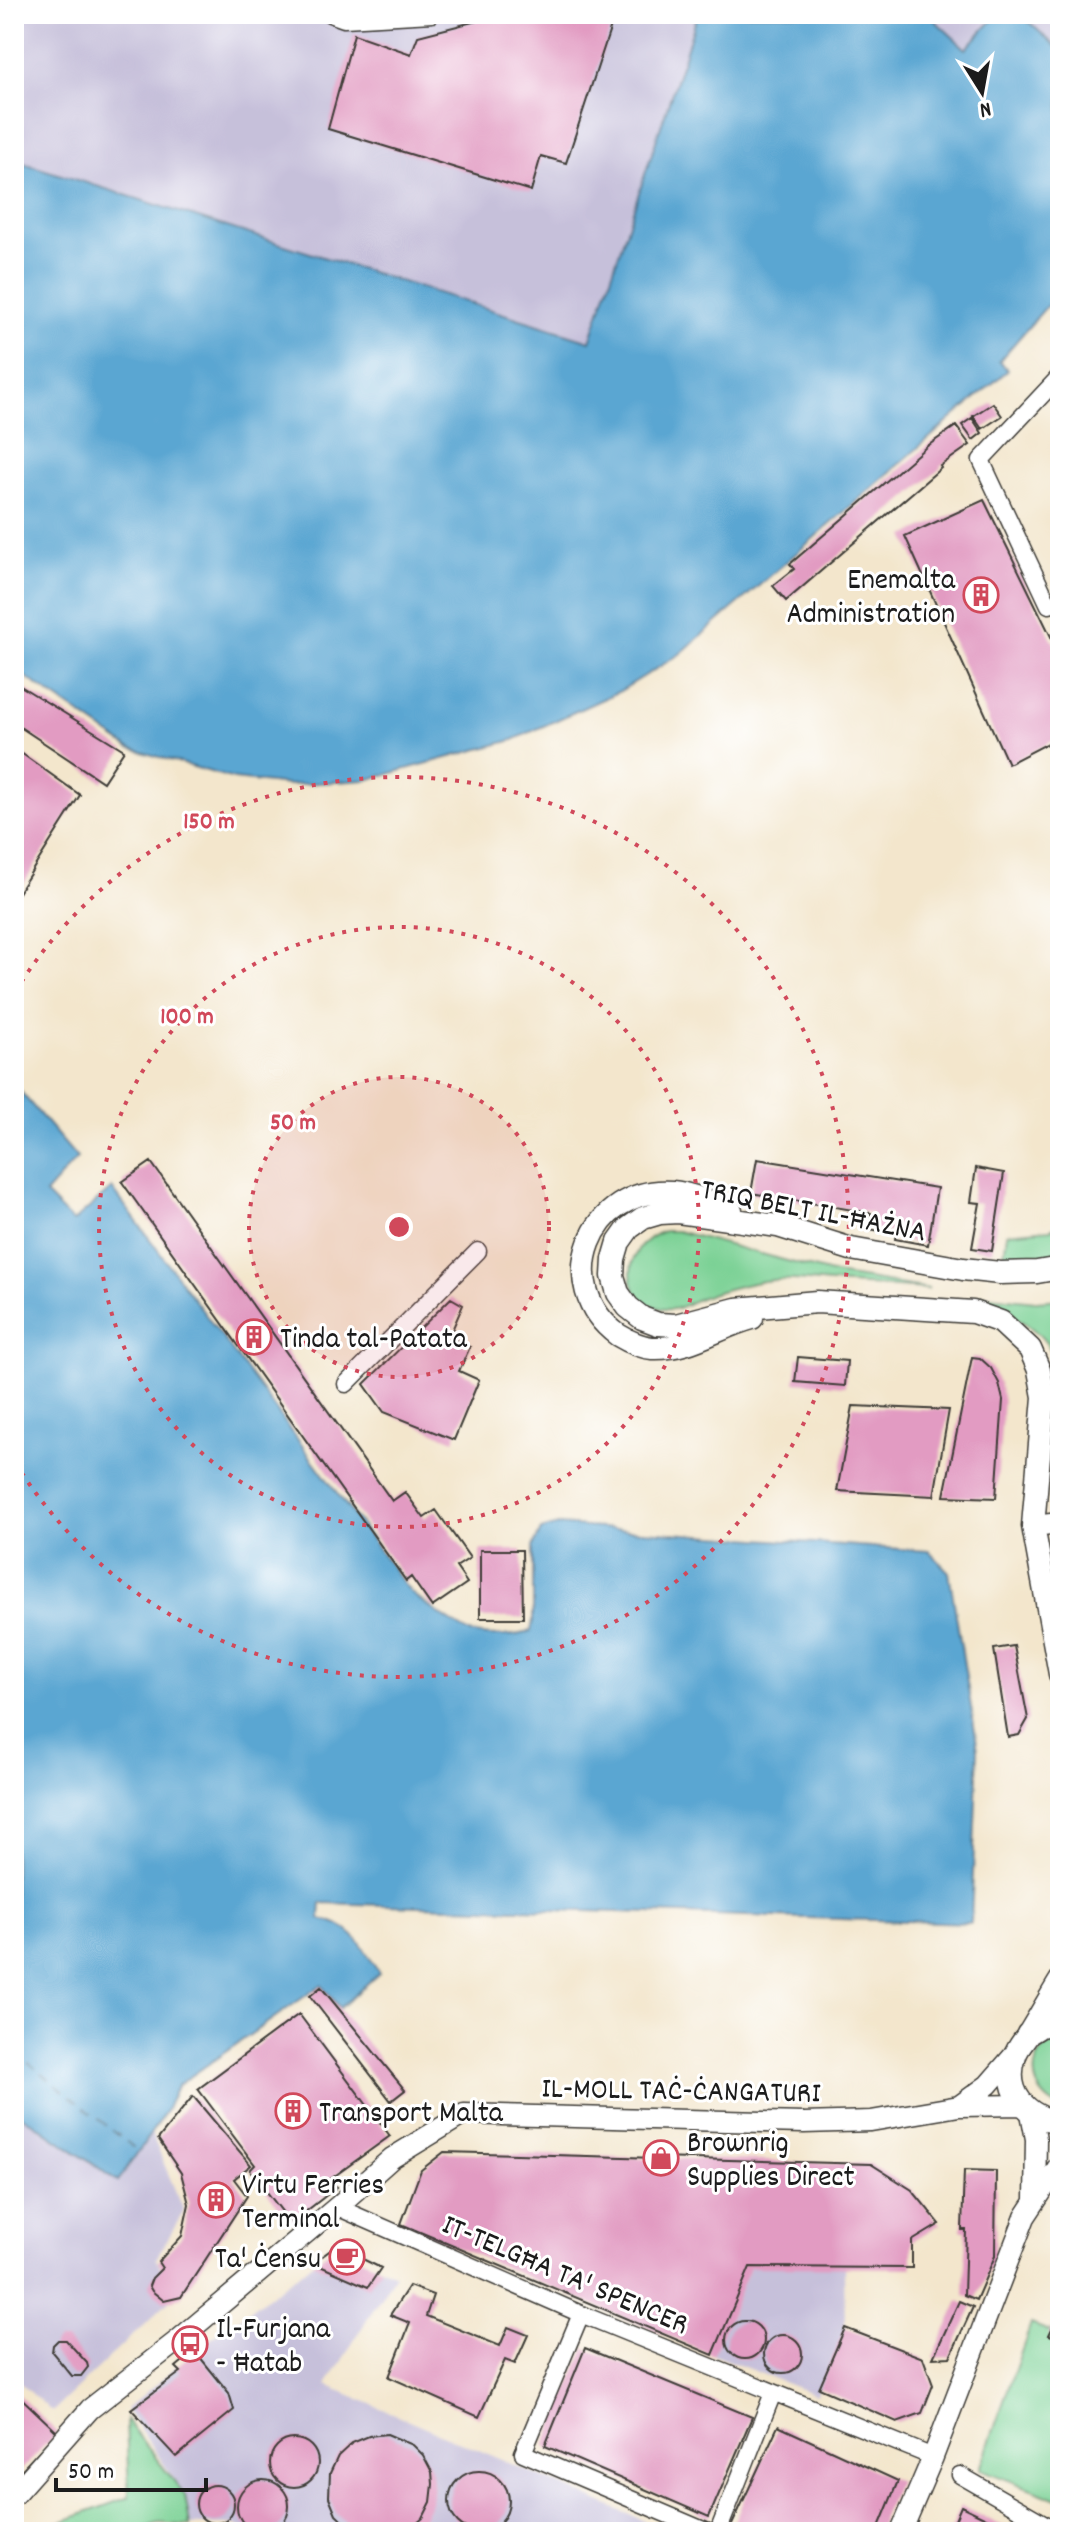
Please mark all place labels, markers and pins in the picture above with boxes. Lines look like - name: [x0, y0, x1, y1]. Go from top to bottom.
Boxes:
- place label: Enemalta Administration: [786, 561, 956, 638]
- building icon: Enemalta Administration: [962, 576, 1000, 614]
- centre of rings: [385, 1213, 413, 1241]
- building icon: Tinda tal-Patata: [235, 1318, 273, 1356]
- place label: Tinda tal-Patata: [280, 1320, 468, 1363]
- building icon: Transport Malta: [274, 2092, 312, 2130]
- place label: Transport Malta: [319, 2094, 504, 2137]
- place label: Brownrig Supplies Direct: [687, 2124, 855, 2201]
- shop icon: Brownrig Supplies Direct: [642, 2139, 680, 2177]
- place label: Virtu Ferries Terminal: [242, 2166, 384, 2243]
- building icon: Virtu Ferries Terminal: [197, 2181, 235, 2219]
- cafe icon: Ta' Ċensu: [328, 2238, 366, 2276]
- place label: Ta' Ċensu: [215, 2240, 321, 2283]
- place label: Il-Furjana - Ħatab: [216, 2310, 331, 2387]
- bus stop icon: Il-Furjana - Ħatab: [171, 2325, 209, 2363]

